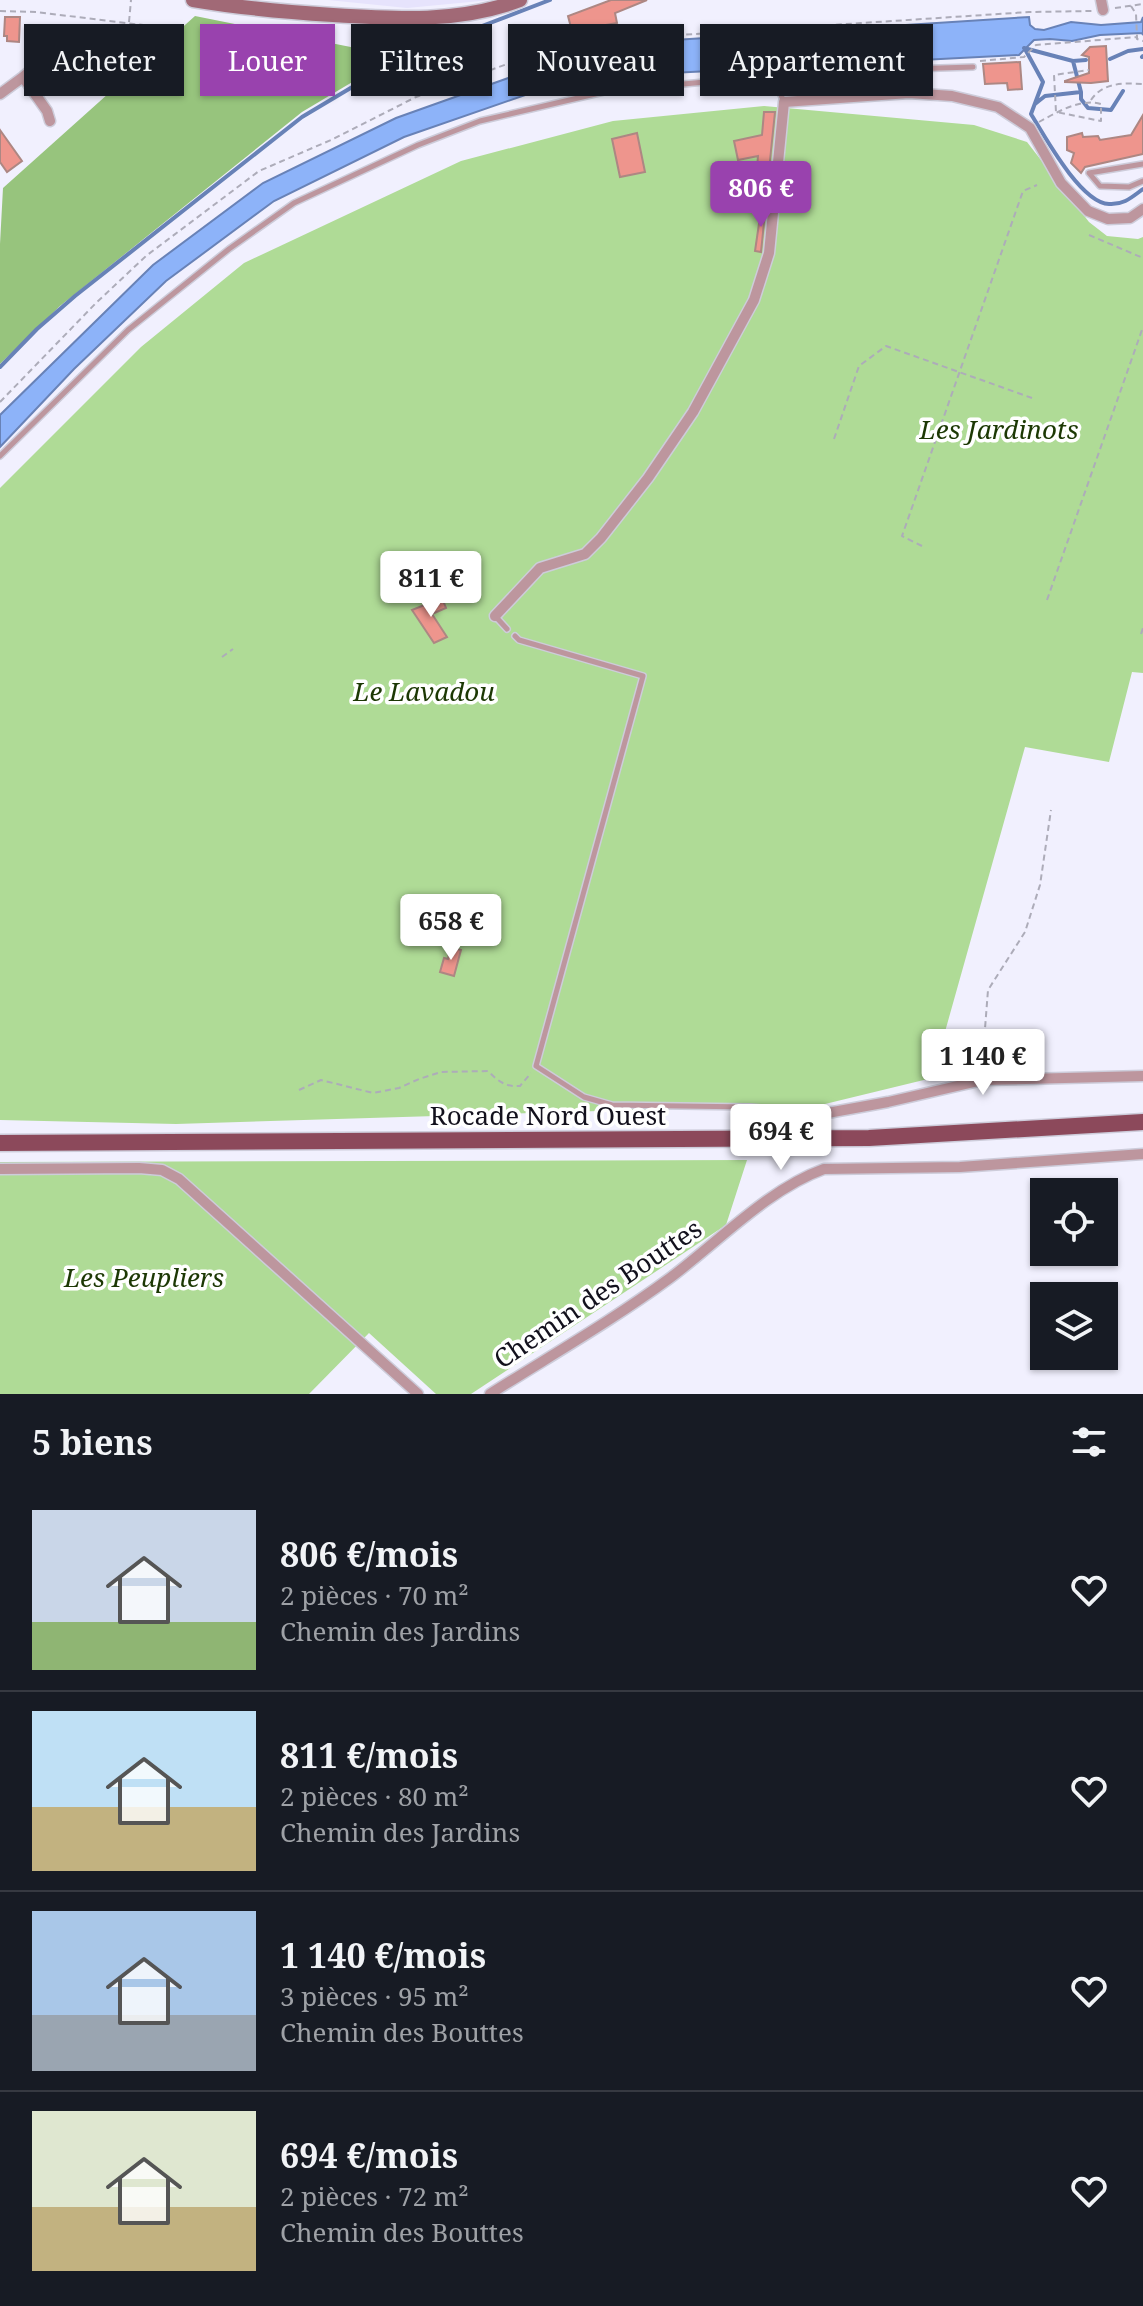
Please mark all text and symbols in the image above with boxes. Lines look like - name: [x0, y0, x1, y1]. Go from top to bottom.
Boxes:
- chip: Acheter: [24, 24, 184, 96]
- chip: Louer: [200, 24, 335, 96]
- chip: Filtres: [351, 24, 492, 96]
- chip: Nouveau: [508, 24, 684, 96]
- chip: Appartement: [700, 24, 933, 96]
- pin: 806 €: [705, 161, 817, 229]
- text: 806 €: [728, 169, 794, 205]
- park label: Les Jardinots: [919, 411, 1078, 447]
- pin: 811 €: [375, 551, 487, 619]
- text: 811 €: [398, 559, 464, 595]
- park label: Le Lavadou: [352, 673, 495, 709]
- pin: 658 €: [395, 894, 507, 962]
- text: 658 €: [418, 902, 484, 938]
- pin: 1 140 €: [909, 1029, 1057, 1097]
- text: 1 140 €: [940, 1037, 1026, 1073]
- street label: Rocade Nord Ouest: [430, 1097, 666, 1133]
- pin: 694 €: [725, 1104, 837, 1172]
- text: 694 €: [748, 1112, 814, 1148]
- map controls: [1030, 1178, 1118, 1370]
- button: locate: [1030, 1178, 1118, 1266]
- street label: Chemin des Bouttes: [486, 1210, 708, 1376]
- park label: Les Peupliers: [63, 1259, 224, 1295]
- button: layers: [1030, 1282, 1118, 1370]
- text: 5 biens: [32, 1419, 153, 1465]
- icon: filters: [1067, 1420, 1111, 1464]
- text: 806 €/mois: [280, 1531, 458, 1577]
- icon: home: [96, 1542, 192, 1638]
- icon: heart: [1067, 1568, 1111, 1612]
- text: 2 pièces · 70 m²: [280, 1577, 469, 1613]
- text: Chemin des Jardins: [280, 1613, 520, 1649]
- text: 811 €/mois: [280, 1732, 458, 1778]
- icon: home: [96, 1743, 192, 1839]
- icon: heart: [1067, 1769, 1111, 1813]
- text: 2 pièces · 80 m²: [280, 1778, 469, 1814]
- text: Chemin des Jardins: [280, 1814, 520, 1850]
- text: 1 140 €/mois: [280, 1932, 486, 1978]
- icon: home: [96, 1943, 192, 2039]
- icon: heart: [1067, 1969, 1111, 2013]
- text: 3 pièces · 95 m²: [280, 1978, 469, 2014]
- text: Chemin des Bouttes: [280, 2014, 524, 2050]
- text: 694 €/mois: [280, 2132, 458, 2178]
- icon: home: [96, 2143, 192, 2239]
- icon: heart: [1067, 2169, 1111, 2213]
- text: 2 pièces · 72 m²: [280, 2178, 469, 2214]
- text: Chemin des Bouttes: [280, 2214, 524, 2250]

